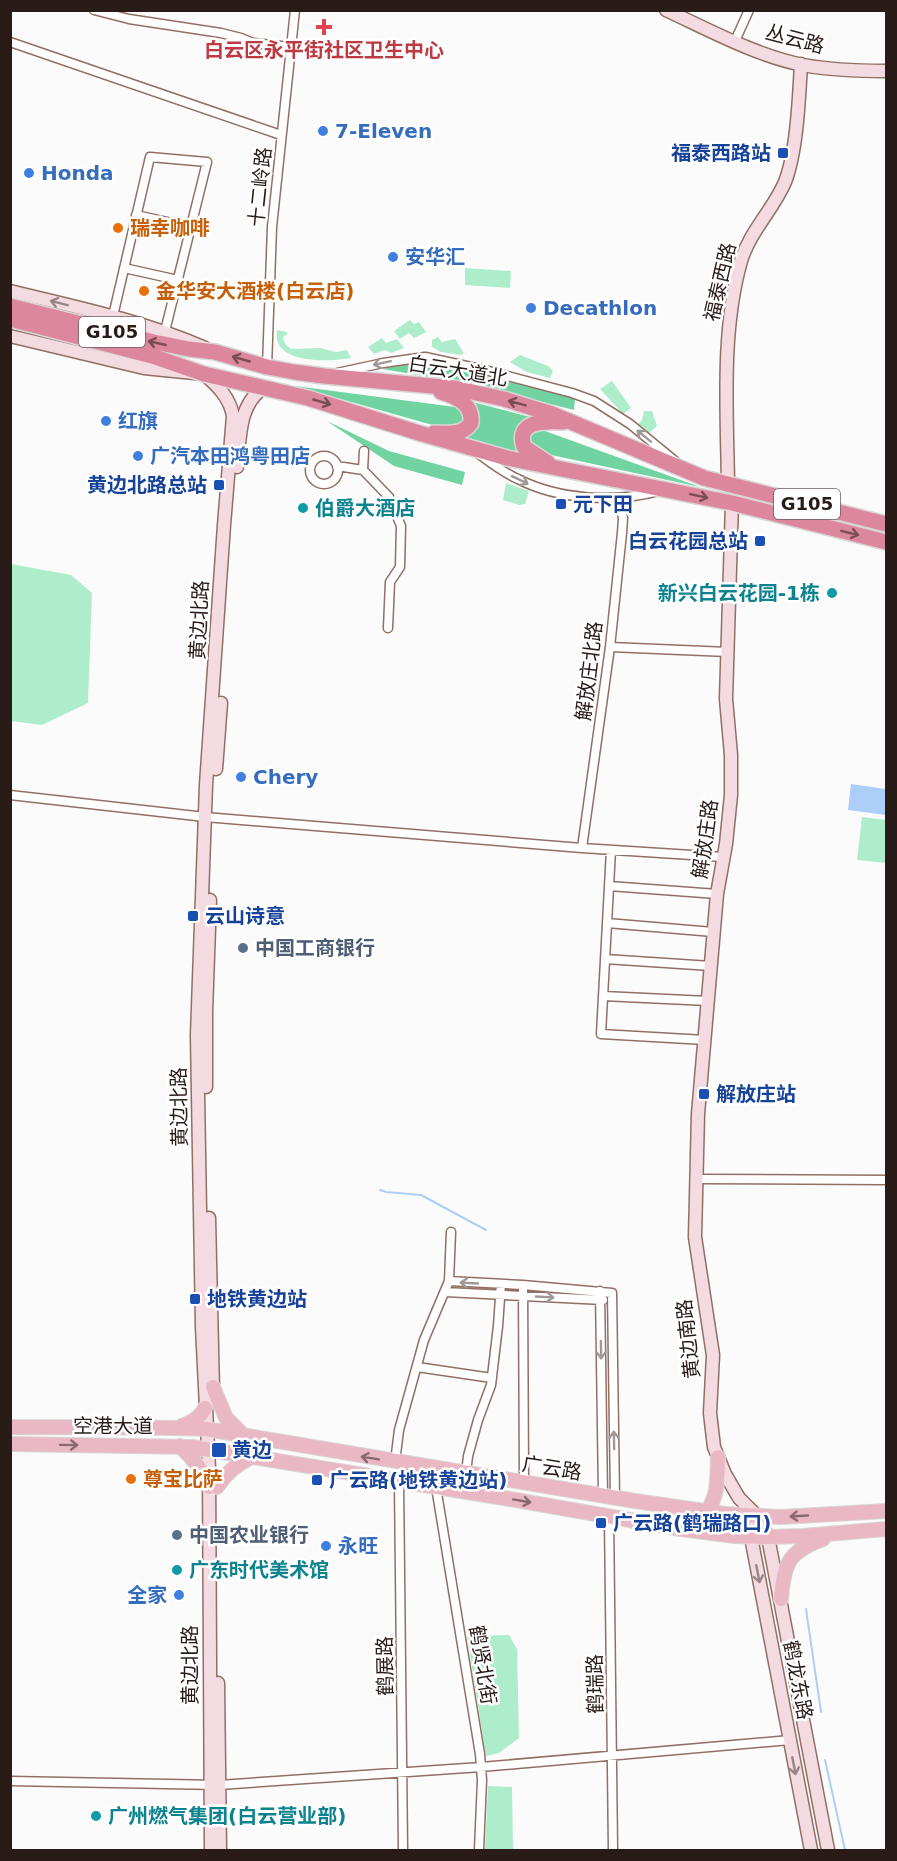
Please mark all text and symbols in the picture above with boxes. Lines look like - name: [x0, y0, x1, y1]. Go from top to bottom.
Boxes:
- marker: 白云区永平街社区卫生中心: [315, 18, 333, 36]
- street label: 丛云路: [763, 20, 827, 58]
- place label: 白云区永平街社区卫生中心: [204, 38, 444, 62]
- place label: 7-Eleven: [335, 119, 432, 143]
- marker: 7-Eleven: [316, 124, 330, 138]
- place label: 福泰西路站: [671, 141, 771, 165]
- street label: 十二岭路: [244, 146, 276, 228]
- marker: 福泰西路站: [776, 146, 790, 160]
- place label: Honda: [41, 161, 114, 185]
- marker: Honda: [22, 166, 36, 180]
- place label: 瑞幸咖啡: [130, 216, 210, 240]
- marker: 瑞幸咖啡: [111, 221, 125, 235]
- street label: 福泰西路: [699, 240, 741, 324]
- place label: 安华汇: [405, 245, 465, 269]
- marker: 安华汇: [386, 250, 400, 264]
- place label: 金华安大酒楼(白云店): [156, 279, 354, 303]
- marker: 金华安大酒楼(白云店): [137, 284, 151, 298]
- place label: Decathlon: [543, 296, 657, 320]
- one-way arrow: [50, 297, 69, 309]
- marker: Decathlon: [524, 301, 538, 315]
- road number: G105: [79, 317, 145, 347]
- one-way arrow: [148, 337, 167, 348]
- street label: 白云大道北: [407, 351, 509, 391]
- one-way arrow: [232, 353, 251, 364]
- one-way arrow: [372, 358, 392, 369]
- one-way arrow: [508, 396, 527, 408]
- one-way arrow: [312, 397, 331, 408]
- place label: 红旗: [118, 409, 158, 433]
- marker: 红旗: [99, 414, 113, 428]
- one-way arrow: [636, 429, 652, 442]
- place label: 广汽本田鸿粤田店: [150, 444, 310, 468]
- marker: 广汽本田鸿粤田店: [131, 449, 145, 463]
- place label: 黄边北路总站: [87, 473, 207, 497]
- one-way arrow: [511, 475, 529, 486]
- marker: 黄边北路总站: [212, 478, 226, 492]
- road number: G105: [774, 489, 840, 519]
- one-way arrow: [689, 491, 708, 503]
- place label: 元下田: [573, 492, 633, 516]
- place label: 伯爵大酒店: [315, 496, 415, 520]
- marker: 元下田: [554, 497, 568, 511]
- marker: 伯爵大酒店: [296, 501, 310, 515]
- one-way arrow: [840, 527, 859, 539]
- place label: 白云花园总站: [628, 529, 748, 553]
- marker: 白云花园总站: [753, 534, 767, 548]
- street label: 黄边北路: [185, 579, 213, 661]
- place label: 新兴白云花园-1栋: [658, 581, 820, 605]
- marker: 新兴白云花园-1栋: [825, 586, 839, 600]
- street label: 解放庄北路: [571, 620, 607, 722]
- place label: Chery: [253, 765, 318, 789]
- marker: Chery: [234, 770, 248, 784]
- street label: 解放庄路: [688, 798, 722, 880]
- place label: 云山诗意: [205, 904, 285, 928]
- marker: 云山诗意: [186, 909, 200, 923]
- place label: 中国工商银行: [255, 936, 375, 960]
- marker: 中国工商银行: [236, 941, 250, 955]
- street label: 黄边北路: [166, 1067, 192, 1147]
- place label: 解放庄站: [716, 1082, 796, 1106]
- marker: 解放庄站: [697, 1087, 711, 1101]
- one-way arrow: [460, 1277, 480, 1288]
- place label: 地铁黄边站: [207, 1287, 307, 1311]
- marker: 地铁黄边站: [188, 1292, 202, 1306]
- one-way arrow: [535, 1292, 555, 1303]
- street label: 黄边南路: [672, 1298, 704, 1380]
- one-way arrow: [595, 1339, 606, 1359]
- street label: 空港大道: [73, 1414, 153, 1438]
- one-way arrow: [608, 1430, 620, 1450]
- place label: 黄边: [232, 1438, 272, 1462]
- one-way arrow: [58, 1439, 78, 1451]
- marker: 黄边: [210, 1441, 228, 1459]
- street label: 广云路: [520, 1451, 584, 1485]
- one-way arrow: [361, 1452, 381, 1463]
- place label: 尊宝比萨: [143, 1467, 223, 1491]
- place label: 广云路(地铁黄边站): [329, 1468, 507, 1492]
- marker: 尊宝比萨: [124, 1472, 138, 1486]
- marker: 广云路(地铁黄边站): [310, 1473, 324, 1487]
- one-way arrow: [512, 1496, 531, 1507]
- place label: 广云路(鹤瑞路口): [613, 1511, 771, 1535]
- one-way arrow: [790, 1511, 810, 1522]
- marker: 广云路(鹤瑞路口): [594, 1516, 608, 1530]
- place label: 中国农业银行: [189, 1523, 309, 1547]
- marker: 中国农业银行: [170, 1528, 184, 1542]
- place label: 永旺: [338, 1534, 378, 1558]
- marker: 永旺: [319, 1539, 333, 1553]
- place label: 广东时代美术馆: [189, 1558, 329, 1582]
- marker: 广东时代美术馆: [170, 1563, 184, 1577]
- one-way arrow: [753, 1564, 764, 1583]
- place label: 全家: [127, 1583, 167, 1607]
- marker: 全家: [172, 1588, 186, 1602]
- street label: 鹤贤北街: [465, 1624, 501, 1706]
- street label: 黄边北路: [178, 1625, 202, 1705]
- street label: 鹤展路: [372, 1636, 398, 1696]
- street label: 鹤龙东路: [779, 1638, 817, 1722]
- street label: 鹤瑞路: [582, 1654, 608, 1714]
- one-way arrow: [789, 1755, 800, 1775]
- place label: 广州燃气集团(白云营业部): [108, 1804, 346, 1828]
- marker: 广州燃气集团(白云营业部): [89, 1809, 103, 1823]

